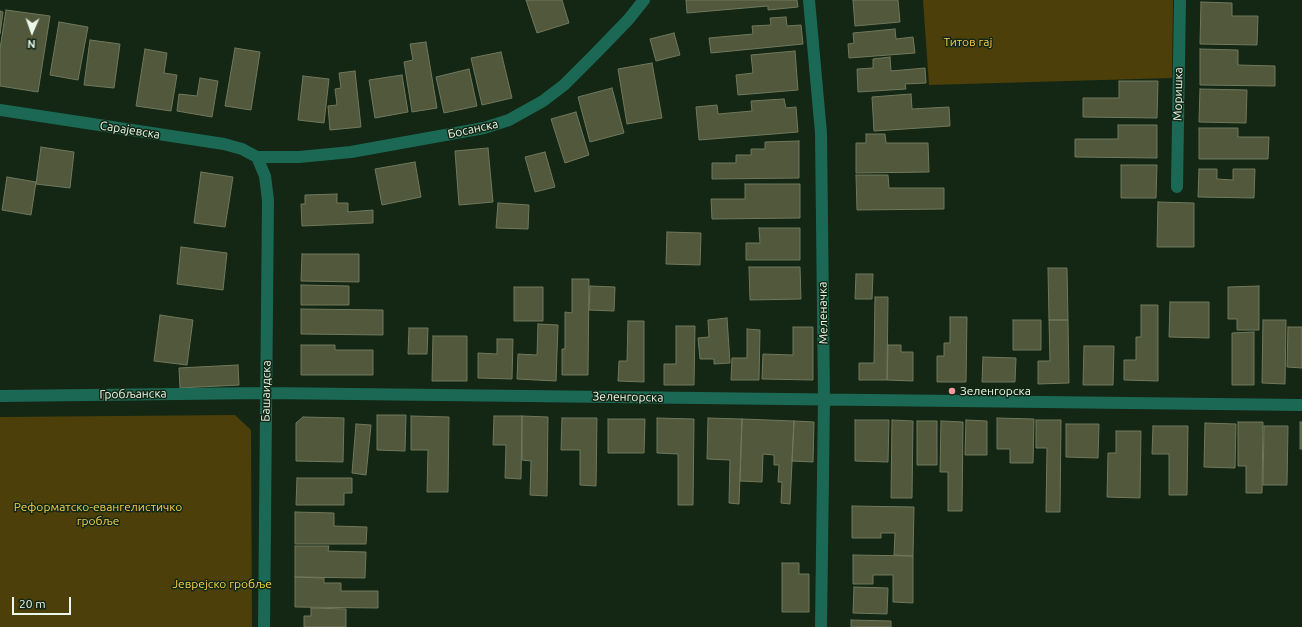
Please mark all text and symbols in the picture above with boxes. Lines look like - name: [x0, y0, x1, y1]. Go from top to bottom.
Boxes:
- north arrow: [12, 12, 52, 52]
- park label: Титов гај: [944, 35, 992, 49]
- text: N: [27, 38, 36, 50]
- street label: Моришка: [1170, 67, 1186, 121]
- street label: Босанска: [447, 117, 499, 141]
- street label: Сарајевска: [99, 118, 161, 142]
- street label: Меленачка: [815, 282, 831, 344]
- street label: Башаидска: [258, 360, 274, 422]
- place label: Зеленгорска: [960, 384, 1031, 398]
- street label: Гробљанска: [99, 386, 167, 402]
- marker: Зеленгорска: [947, 386, 957, 396]
- street label: Зеленгорска: [592, 389, 664, 405]
- park label: Реформатско-евангелистичко гробље: [14, 500, 182, 528]
- park label: Јеврејско гробље: [172, 577, 272, 591]
- scale bar: [14, 589, 73, 615]
- text: 20 m: [19, 597, 46, 610]

